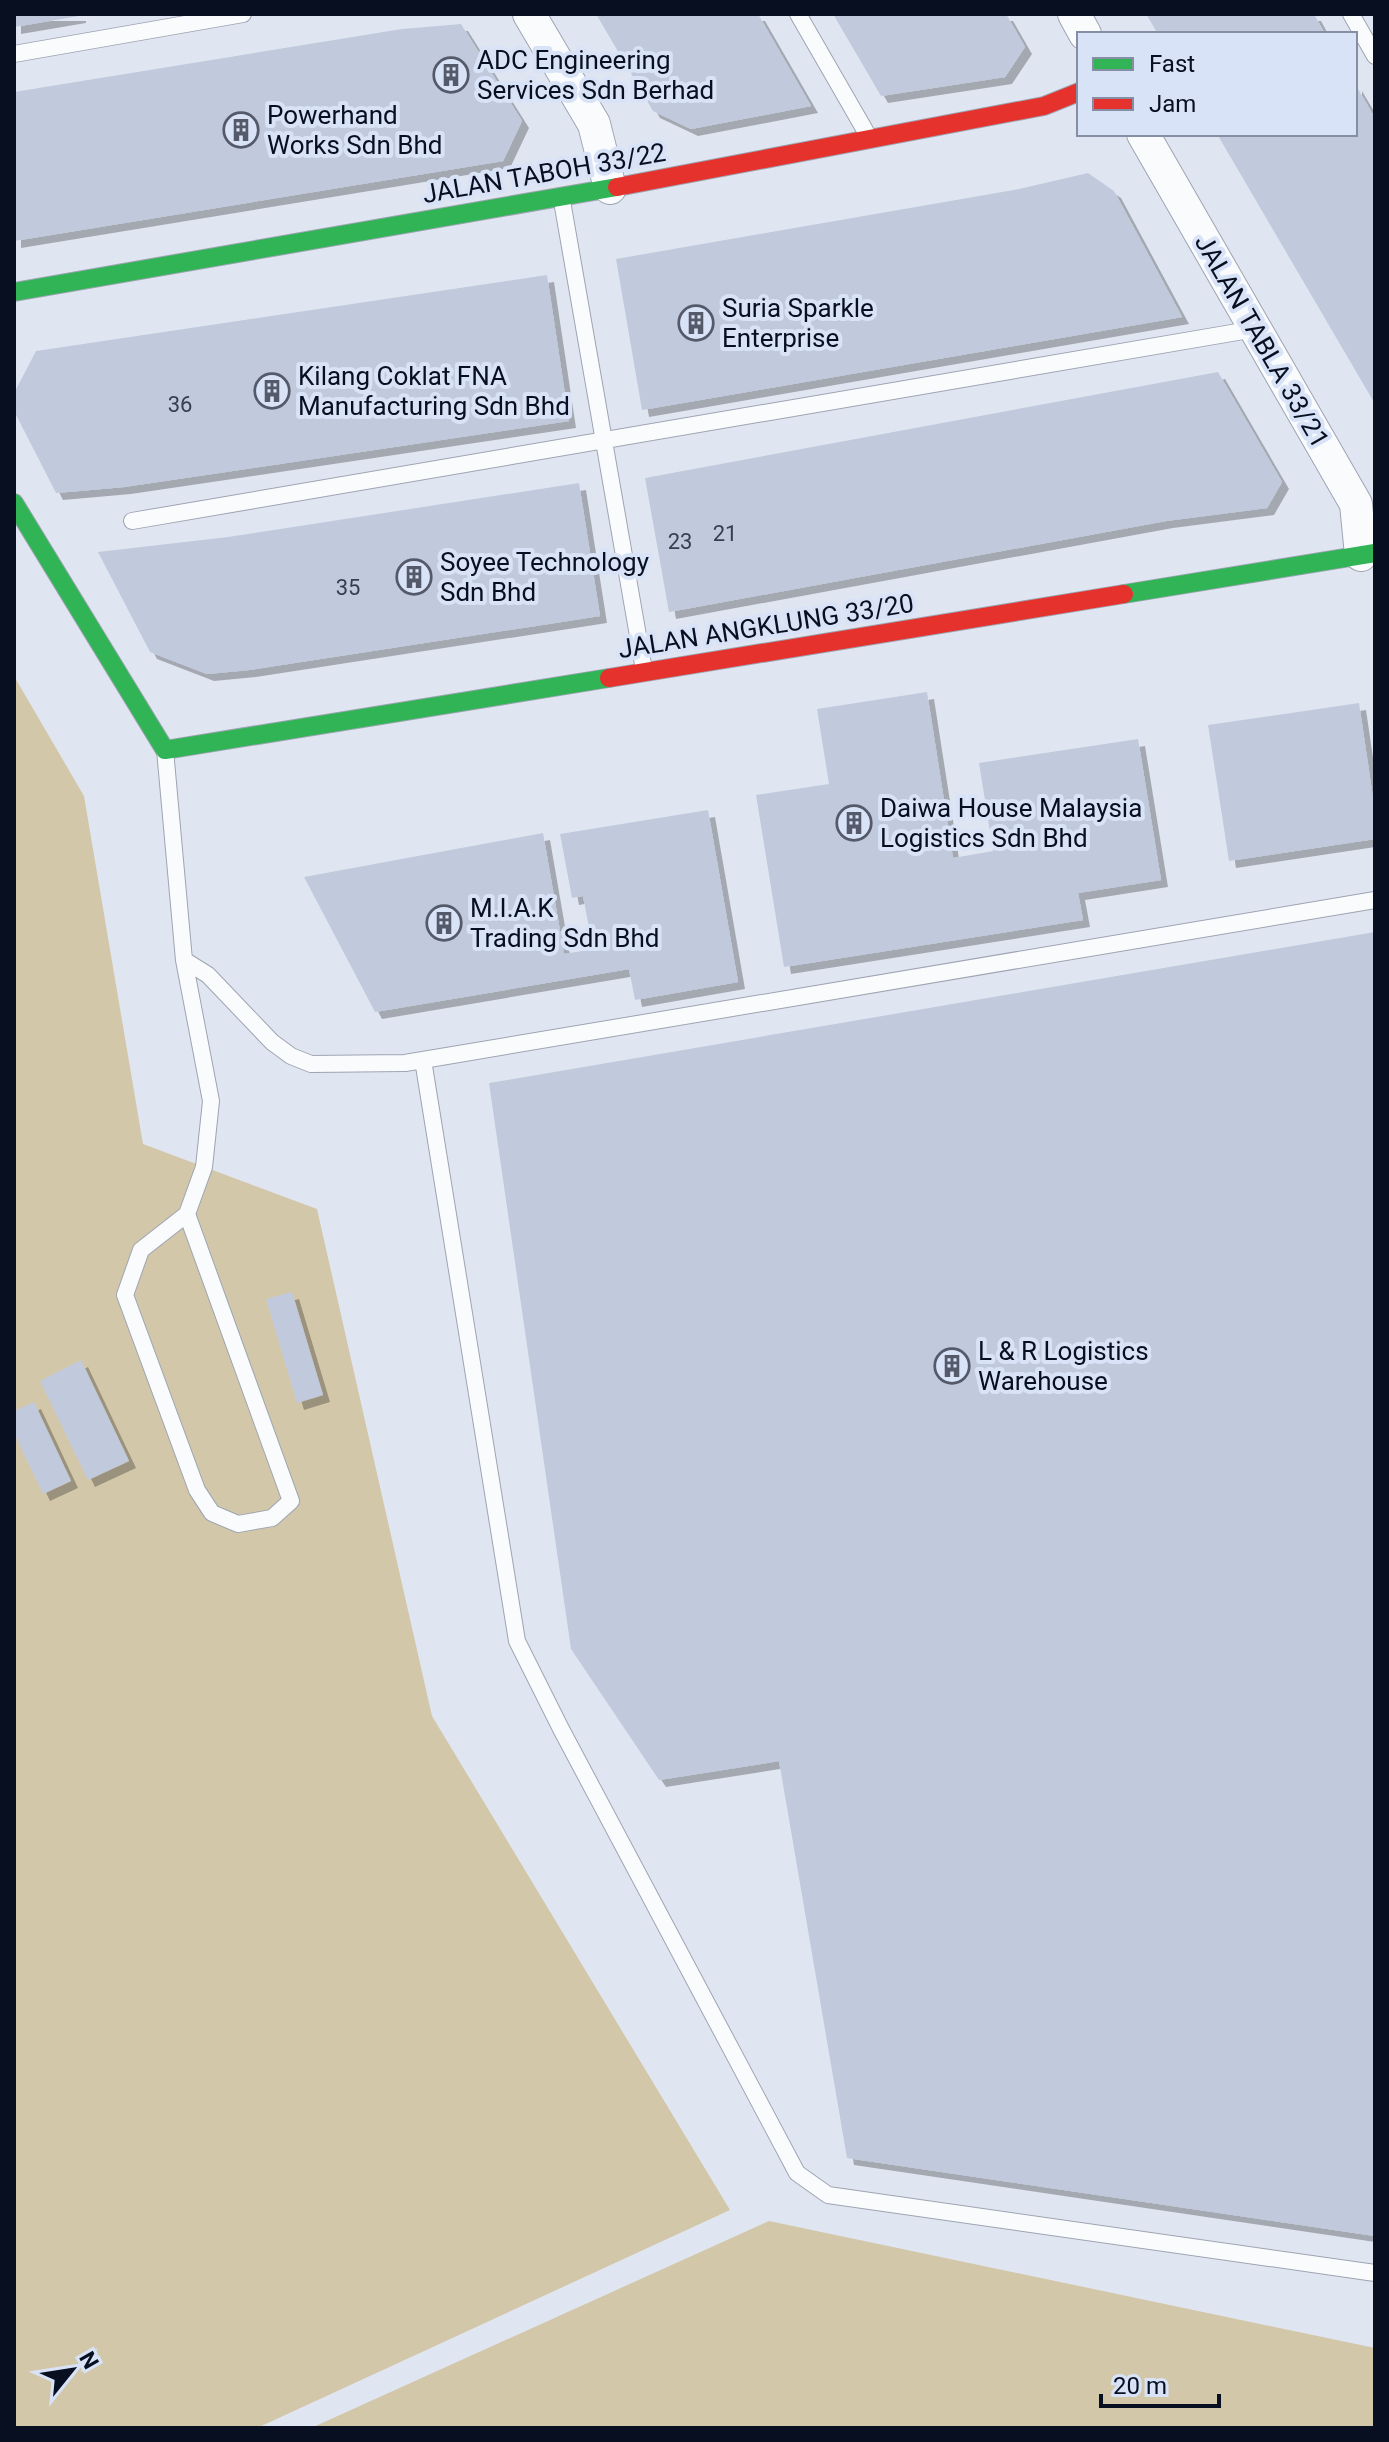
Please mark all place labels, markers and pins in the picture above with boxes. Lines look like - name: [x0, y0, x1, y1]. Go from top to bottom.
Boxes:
- place label: ADC Engineering Services Sdn Berhad: [477, 45, 714, 105]
- building icon: ADC Engineering Services Sdn Berhad: [432, 56, 470, 94]
- place label: Powerhand Works Sdn Bhd: [267, 100, 442, 160]
- building icon: Powerhand Works Sdn Bhd: [222, 111, 260, 149]
- place label: Suria Sparkle Enterprise: [722, 293, 874, 353]
- building icon: Suria Sparkle Enterprise: [677, 304, 715, 342]
- place label: Kilang Coklat FNA Manufacturing Sdn Bhd: [298, 361, 570, 421]
- building icon: Kilang Coklat FNA Manufacturing Sdn Bhd: [253, 372, 291, 410]
- place label: Soyee Technology Sdn Bhd: [440, 547, 649, 607]
- building icon: Soyee Technology Sdn Bhd: [395, 558, 433, 596]
- place label: Daiwa House Malaysia Logistics Sdn Bhd: [880, 793, 1142, 853]
- building icon: Daiwa House Malaysia Logistics Sdn Bhd: [835, 804, 873, 842]
- place label: M.I.A.K Trading Sdn Bhd: [470, 893, 660, 953]
- building icon: M.I.A.K Trading Sdn Bhd: [425, 904, 463, 942]
- place label: L & R Logistics Warehouse: [978, 1336, 1149, 1396]
- building icon: L & R Logistics Warehouse: [933, 1347, 971, 1385]

